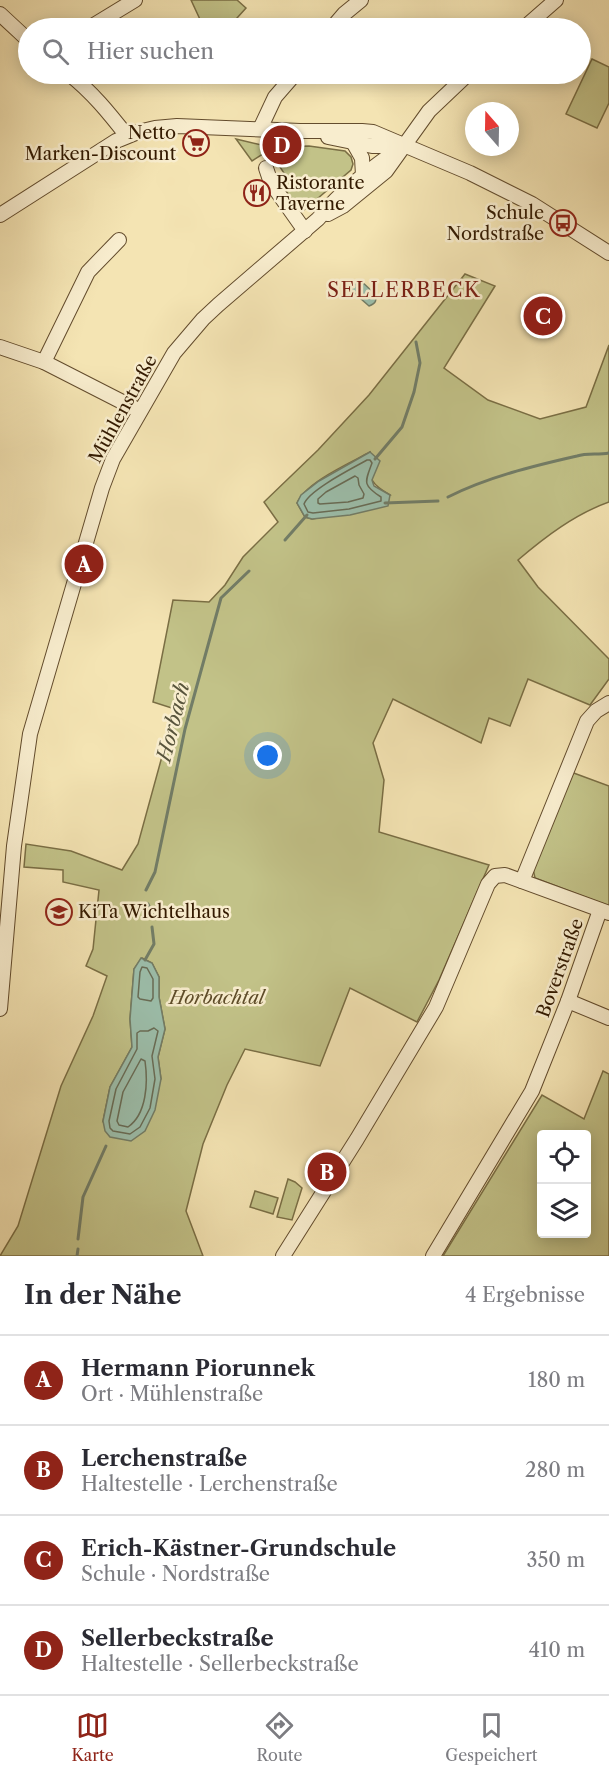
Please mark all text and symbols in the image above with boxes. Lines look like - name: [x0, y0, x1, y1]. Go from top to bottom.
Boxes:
- search box: [18, 18, 591, 84]
- icon: search: [39, 35, 72, 68]
- text: Hier suchen: [87, 38, 214, 65]
- north arrow: [465, 102, 519, 156]
- place label: Netto Marken-Discount: [25, 122, 177, 165]
- pin: D: [262, 122, 302, 168]
- supermarket icon: Netto Marken-Discount: [181, 128, 211, 158]
- place label: Ristorante Taverne: [276, 172, 364, 215]
- restaurant icon: Ristorante Taverne: [242, 178, 272, 208]
- place label: Schule Nordstraße: [447, 202, 544, 245]
- bus stop icon: Schule Nordstraße: [548, 208, 578, 238]
- district label: SELLERBECK: [327, 278, 481, 302]
- pin: C: [524, 294, 562, 338]
- street label: Mühlenstraße: [84, 351, 162, 467]
- pin: A: [64, 542, 104, 586]
- water label: Horbach: [151, 680, 194, 766]
- your location: [253, 741, 282, 770]
- school or university icon: KiTa Wichtelhaus: [44, 897, 74, 927]
- place label: KiTa Wichtelhaus: [78, 901, 230, 923]
- street label: Boverstraße: [532, 916, 588, 1020]
- park label: Horbachtal: [167, 987, 267, 1009]
- map controls: [537, 1130, 591, 1238]
- button: locate: [537, 1130, 591, 1184]
- pin: B: [308, 1150, 346, 1194]
- button: layers: [537, 1184, 591, 1238]
- text: In der Nähe: [24, 1279, 181, 1311]
- text: 4 Ergebnisse: [465, 1283, 585, 1307]
- text: Hermann Piorunnek: [81, 1355, 315, 1382]
- text: A: [36, 1368, 51, 1392]
- text: 180 m: [528, 1368, 585, 1392]
- text: Ort · Mühlenstraße: [81, 1382, 263, 1406]
- text: Lerchenstraße: [81, 1445, 247, 1472]
- text: B: [36, 1458, 51, 1482]
- text: 280 m: [525, 1458, 585, 1482]
- text: Haltestelle · Lerchenstraße: [81, 1472, 338, 1496]
- text: Erich-Kästner-Grundschule: [81, 1535, 396, 1562]
- text: C: [35, 1548, 52, 1572]
- text: 350 m: [527, 1548, 585, 1572]
- text: Schule · Nordstraße: [81, 1562, 270, 1586]
- text: Sellerbeckstraße: [81, 1625, 274, 1652]
- text: D: [35, 1638, 52, 1662]
- text: 410 m: [528, 1638, 585, 1662]
- text: Haltestelle · Sellerbeckstraße: [81, 1652, 359, 1676]
- tab: Karte: [71, 1709, 114, 1765]
- tab: Route: [257, 1709, 302, 1765]
- tab: Gespeichert: [445, 1709, 538, 1765]

